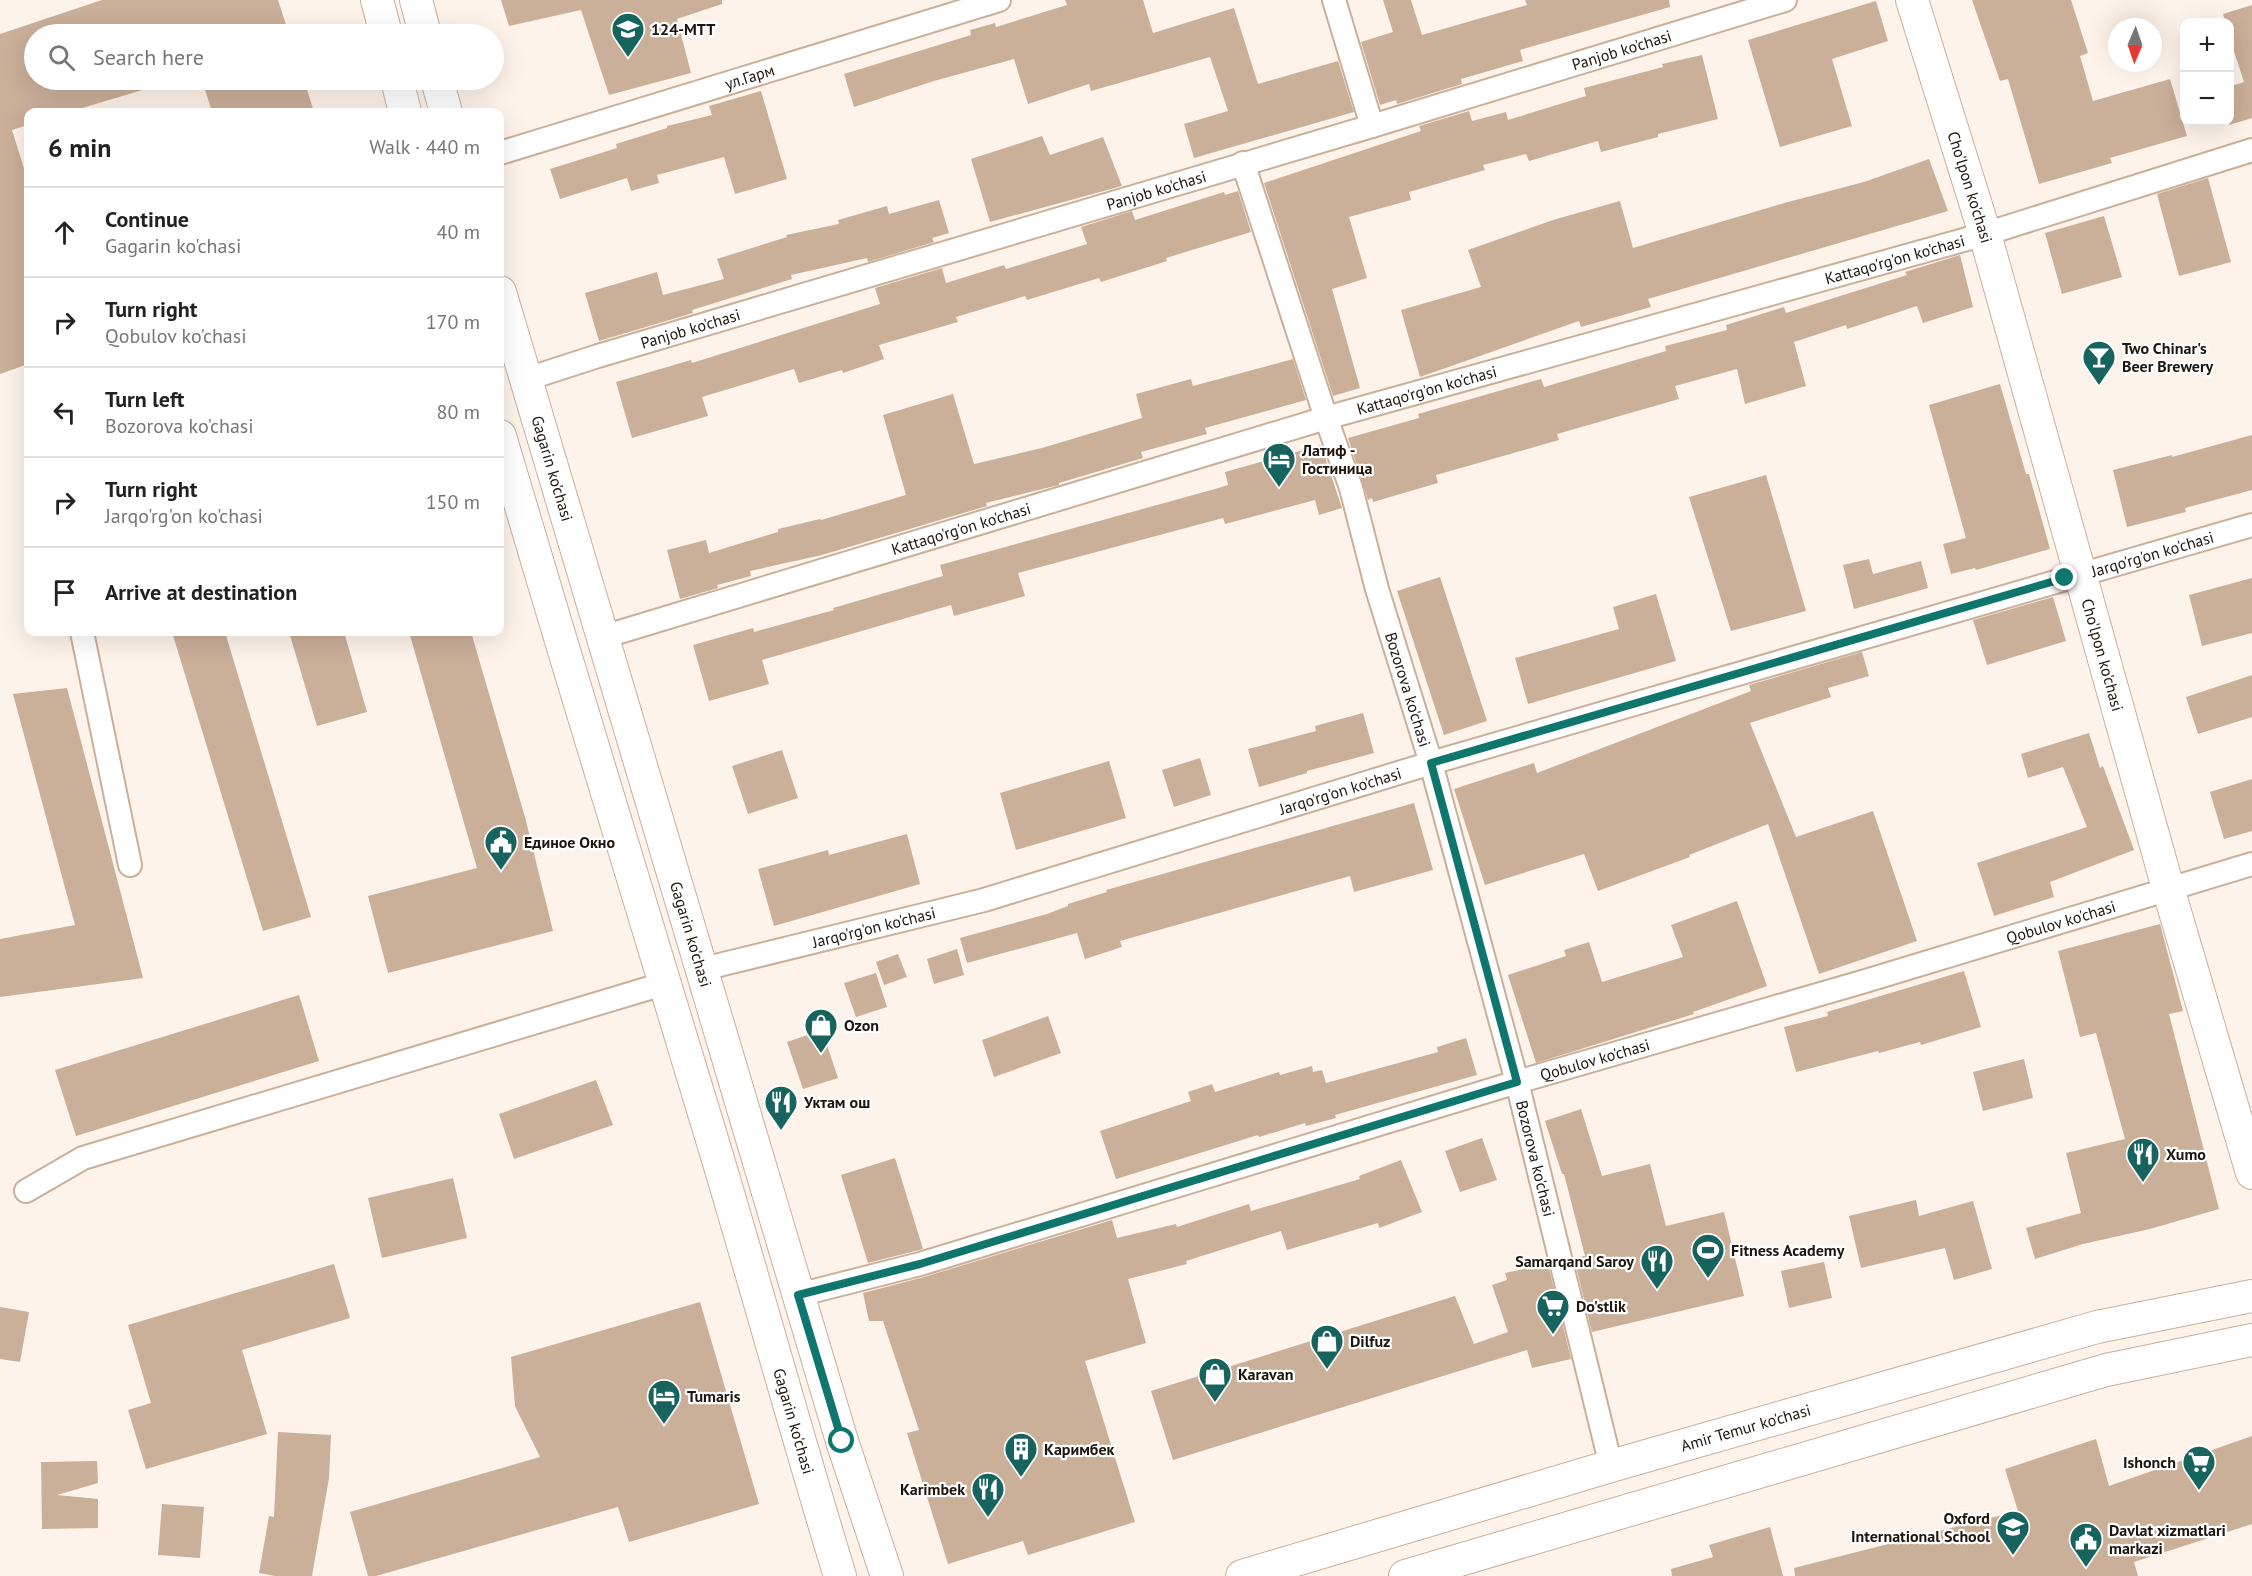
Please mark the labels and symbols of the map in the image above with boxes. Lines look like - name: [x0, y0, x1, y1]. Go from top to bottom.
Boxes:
- school or university icon: 124-MTT: [610, 11, 646, 58]
- north arrow: [2108, 18, 2162, 72]
- place label: 124-MTT: [651, 19, 715, 39]
- street label: Panjob ko'chasi: [1569, 25, 1674, 74]
- street label: ул.Гарм: [722, 59, 777, 94]
- street label: Cho'lpon ko'chasi: [1944, 129, 1997, 245]
- street label: Panjob ko'chasi: [1104, 166, 1208, 214]
- street label: Kattaqo'rg'on ko'chasi: [1823, 230, 1967, 288]
- street label: Panjob ko'chasi: [638, 304, 743, 353]
- place label: Two Chinar's Beer Brewery: [2122, 338, 2214, 376]
- bar icon: Two Chinar's Beer Brewery: [2081, 339, 2117, 386]
- street label: Kattaqo'rg'on ko'chasi: [1354, 361, 1499, 419]
- street label: Gagarin ko'chasi: [527, 413, 578, 524]
- place label: Латиф - Гостиница: [1301, 440, 1373, 478]
- hotel icon: Латиф - Гостиница: [1261, 441, 1297, 488]
- street label: Kattaqo'rg'on ko'chasi: [889, 498, 1033, 559]
- street label: Jarqo'rg'on ko'chasi: [2088, 527, 2216, 581]
- route end: [2051, 564, 2077, 590]
- street label: Cho'lpon ko'chasi: [2077, 596, 2128, 713]
- street label: Bozorova ko'chasi: [1381, 630, 1435, 749]
- street label: Jarqo'rg'on ko'chasi: [1276, 763, 1404, 819]
- public building icon: Единое Окно: [483, 824, 519, 871]
- place label: Единое Окно: [524, 832, 615, 852]
- street label: Gagarin ko'chasi: [666, 879, 716, 989]
- street label: Qobulov ko'chasi: [2004, 896, 2118, 948]
- street label: Jarqo'rg'on ko'chasi: [809, 902, 938, 952]
- shop icon: Ozon: [803, 1007, 839, 1054]
- place label: Ozon: [844, 1015, 879, 1035]
- street label: Qobulov ko'chasi: [1538, 1034, 1652, 1085]
- restaurant icon: Уктам ош: [763, 1084, 799, 1131]
- place label: Уктам ош: [803, 1092, 870, 1112]
- street label: Bozorova ko'chasi: [1512, 1098, 1560, 1219]
- restaurant icon: Xumo: [2125, 1136, 2161, 1183]
- place label: Xumo: [2166, 1144, 2206, 1164]
- sports icon: Fitness Academy: [1690, 1232, 1726, 1279]
- place label: Fitness Academy: [1731, 1240, 1845, 1260]
- restaurant icon: Samarqand Saroy: [1639, 1243, 1675, 1290]
- place label: Samarqand Saroy: [1515, 1251, 1634, 1271]
- supermarket icon: Do'stlik: [1535, 1288, 1571, 1335]
- place label: Do'stlik: [1576, 1296, 1626, 1316]
- shop icon: Dilfuz: [1309, 1323, 1345, 1370]
- place label: Dilfuz: [1350, 1331, 1390, 1351]
- shop icon: Karavan: [1197, 1356, 1233, 1403]
- place label: Karavan: [1238, 1364, 1293, 1384]
- street label: Gagarin ko'chasi: [769, 1366, 819, 1476]
- hotel icon: Tumaris: [646, 1378, 682, 1425]
- place label: Tumaris: [687, 1386, 741, 1406]
- street label: Amir Temur ko'chasi: [1678, 1399, 1813, 1456]
- route start: [828, 1427, 854, 1453]
- building icon: Каримбек: [1003, 1431, 1039, 1478]
- place label: Каримбек: [1044, 1439, 1115, 1459]
- supermarket icon: Ishonch: [2181, 1444, 2217, 1491]
- place label: Ishonch: [2123, 1452, 2176, 1472]
- restaurant icon: Karimbek: [970, 1471, 1006, 1518]
- place label: Karimbek: [900, 1479, 965, 1499]
- place label: Oxford International School: [1851, 1508, 1990, 1546]
- school or university icon: Oxford International School: [1995, 1509, 2031, 1556]
- place label: Davlat xizmatlari markazi: [2109, 1520, 2226, 1558]
- public building icon: Davlat xizmatlari markazi: [2068, 1521, 2104, 1568]

